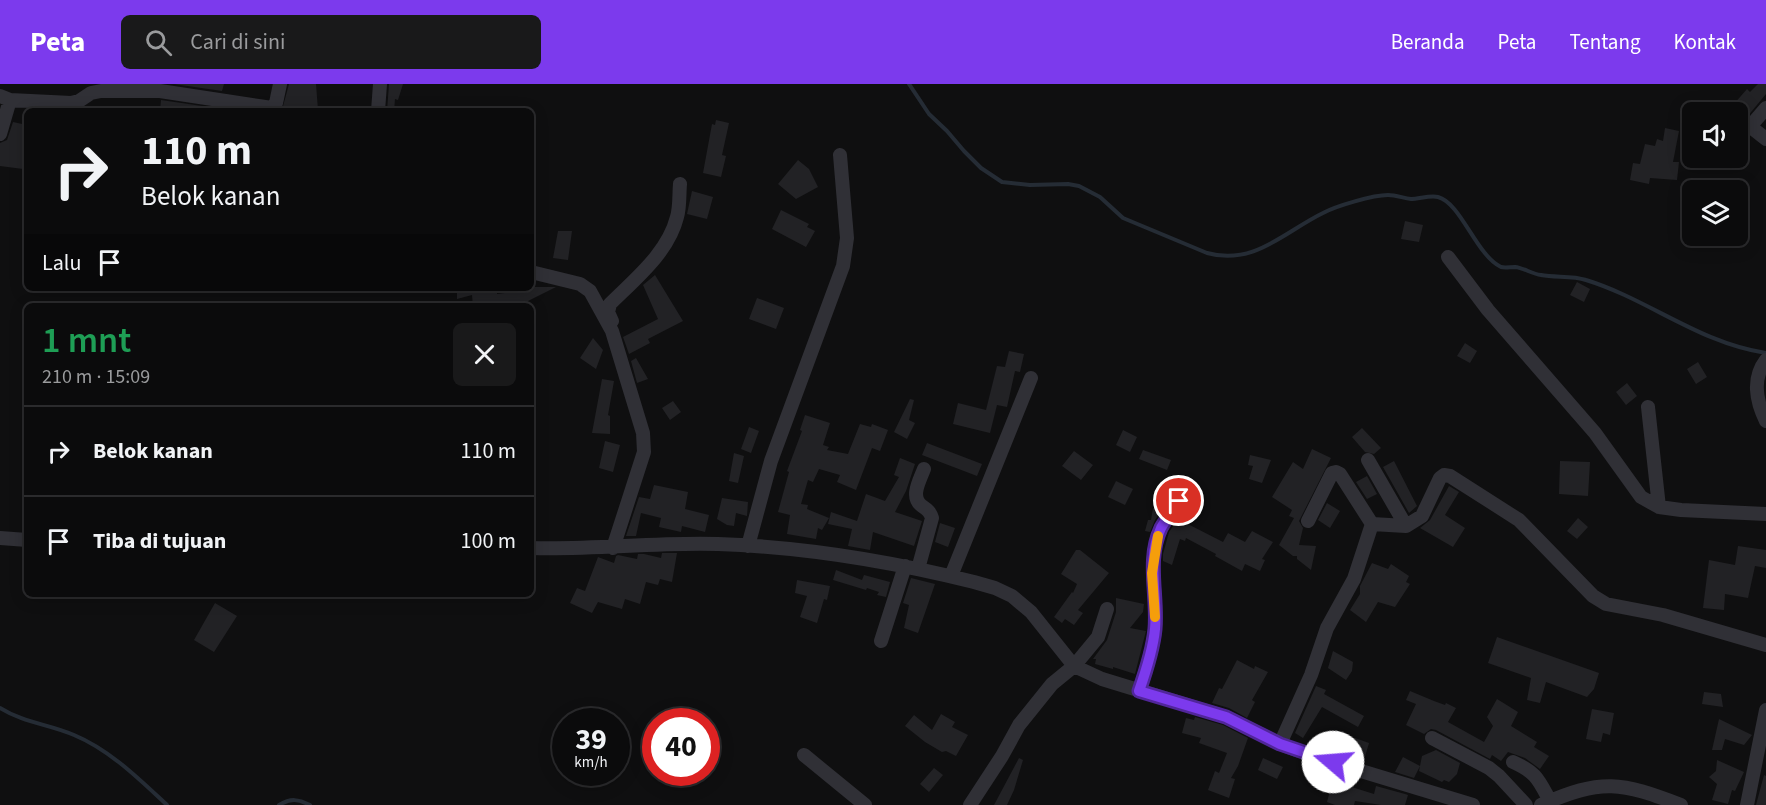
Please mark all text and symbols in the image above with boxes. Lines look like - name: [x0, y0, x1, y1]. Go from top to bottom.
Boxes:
- search box: [121, 15, 541, 69]
- text: Peta: [30, 22, 85, 62]
- icon: search: [142, 26, 175, 59]
- text: Cari di sini: [190, 26, 285, 58]
- text: Beranda: [1391, 27, 1465, 57]
- text: Peta: [1498, 27, 1536, 57]
- text: Tentang: [1569, 27, 1640, 57]
- text: Kontak: [1673, 27, 1736, 57]
- map controls: [1682, 102, 1748, 246]
- button: sound: [1682, 102, 1748, 168]
- text: 110 m: [141, 121, 252, 181]
- icon: right: [42, 132, 120, 210]
- text: Belok kanan: [141, 177, 280, 216]
- button: layers: [1682, 180, 1748, 246]
- icon: arrive: [93, 246, 126, 279]
- text: Lalu: [42, 247, 81, 279]
- text: 1 mnt: [42, 315, 131, 366]
- button: close: [453, 323, 516, 386]
- text: 210 m · 15:09: [42, 363, 150, 391]
- icon: right: [42, 435, 75, 468]
- text: Belok kanan: [93, 435, 213, 467]
- text: 110 m: [461, 435, 516, 467]
- pin: [1153, 475, 1204, 526]
- icon: arrive: [1162, 484, 1195, 517]
- icon: arrive: [42, 525, 75, 558]
- text: Tiba di tujuan: [93, 525, 226, 557]
- text: 100 m: [461, 525, 516, 557]
- speed limit sign: 40: [642, 708, 720, 786]
- text: 39: [575, 718, 607, 761]
- position arrow: [1301, 730, 1365, 794]
- text: km/h: [574, 752, 608, 773]

